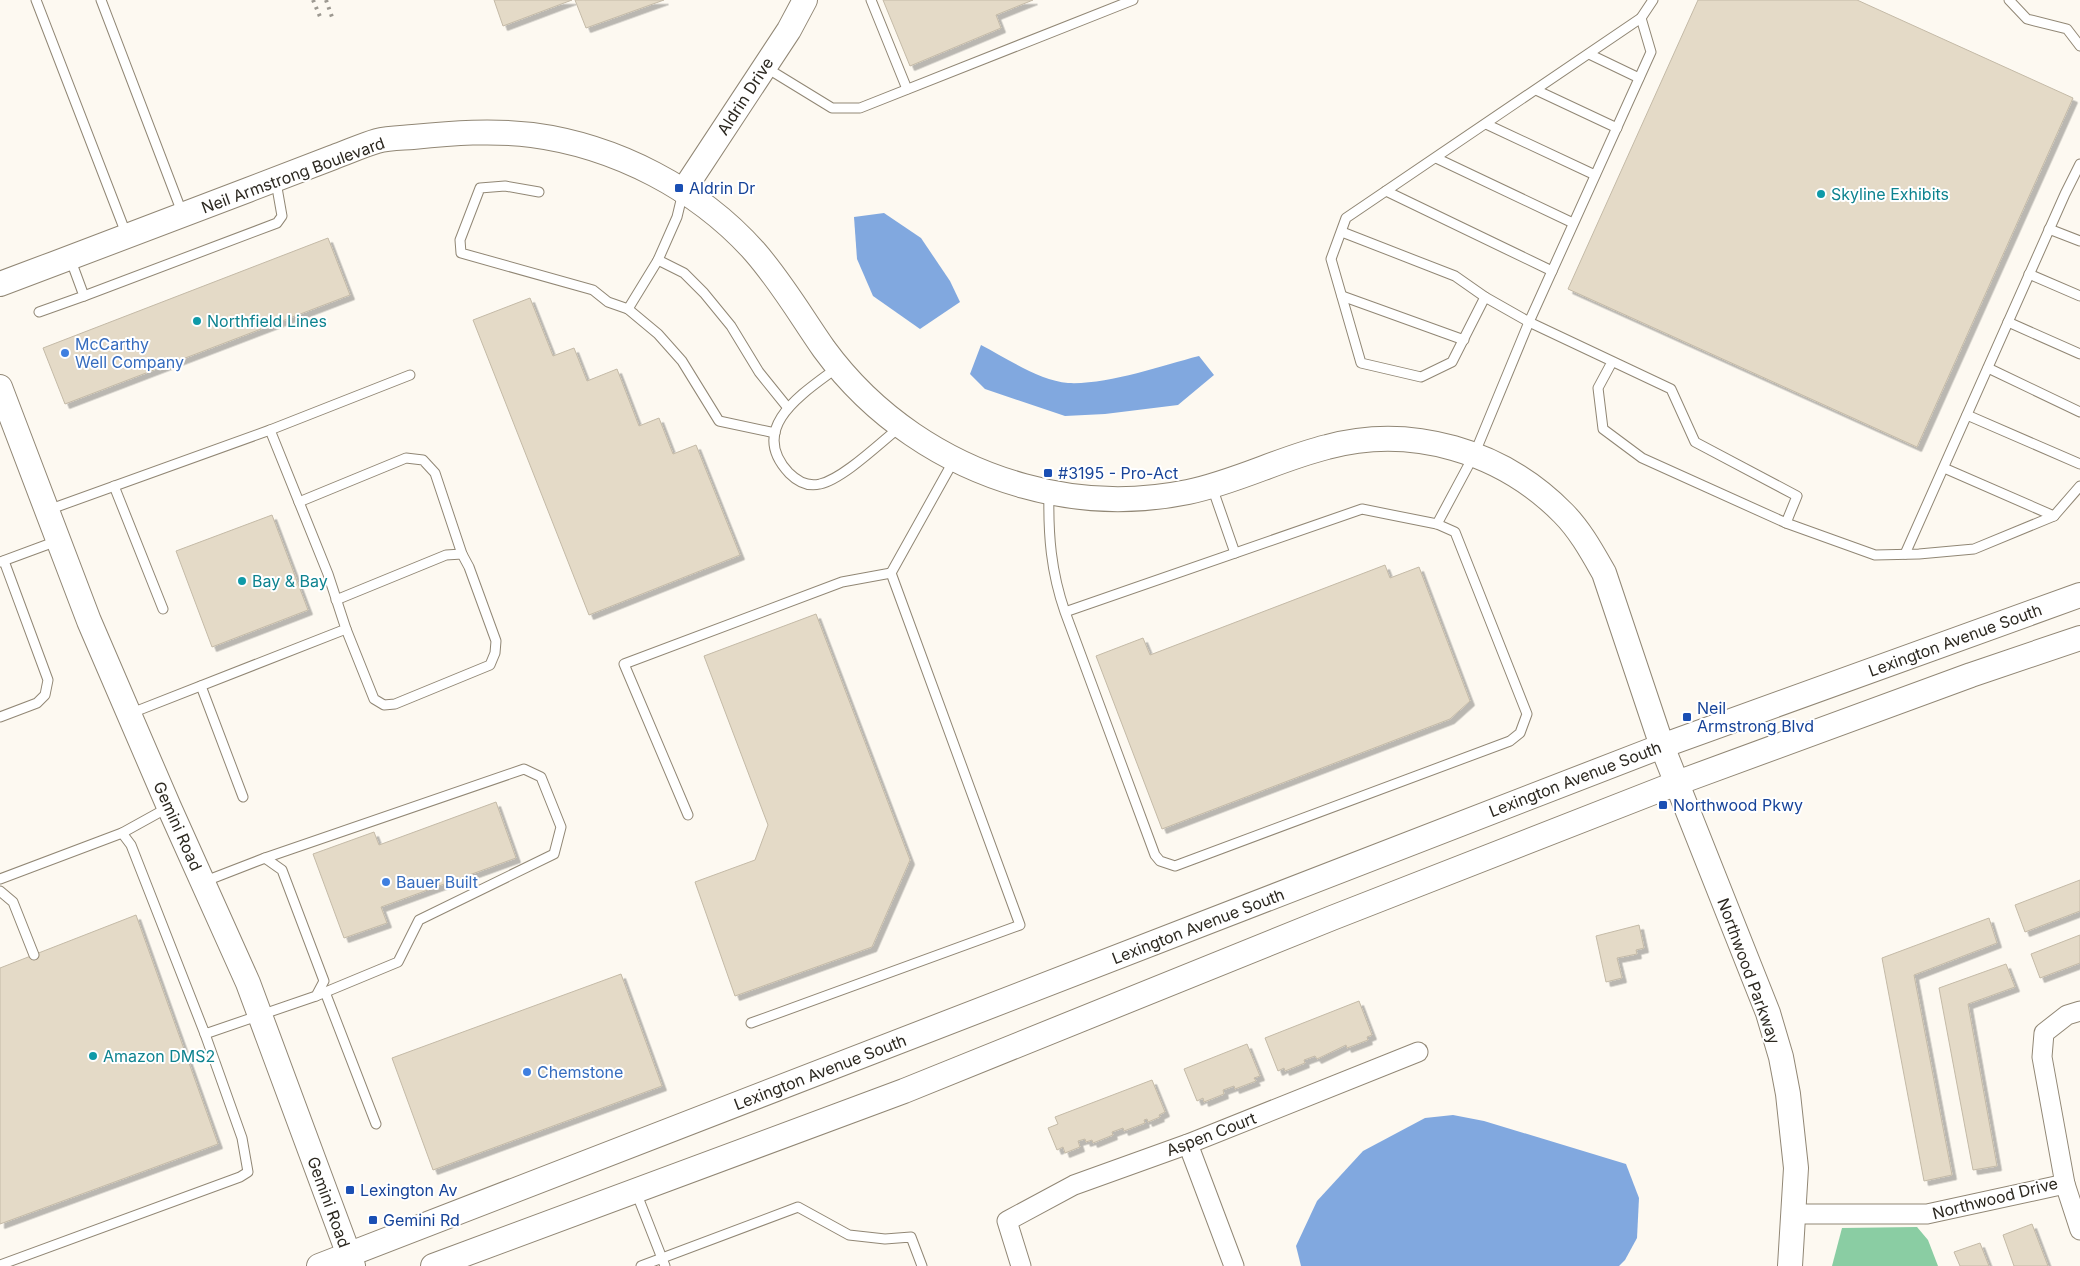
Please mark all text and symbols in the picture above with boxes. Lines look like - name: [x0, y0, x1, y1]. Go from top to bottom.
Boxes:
- street label: Aldrin Drive: [713, 53, 777, 139]
- street label: Neil Armstrong Boulevard: [199, 132, 387, 218]
- place label: Aldrin Dr: [689, 178, 755, 198]
- marker: Aldrin Dr: [673, 182, 685, 194]
- place label: Skyline Exhibits: [1831, 184, 1949, 204]
- marker: Skyline Exhibits: [1815, 188, 1827, 200]
- place label: Northfield Lines: [207, 311, 327, 331]
- marker: Northfield Lines: [191, 315, 203, 327]
- place label: McCarthy Well Company: [75, 334, 184, 372]
- marker: McCarthy Well Company: [59, 347, 71, 359]
- place label: #3195 - Pro-Act: [1058, 463, 1178, 483]
- marker: #3195 - Pro-Act: [1042, 467, 1054, 479]
- place label: Bay & Bay: [252, 571, 328, 591]
- marker: Bay & Bay: [236, 575, 248, 587]
- street label: Lexington Avenue South: [1865, 599, 2045, 681]
- place label: Neil Armstrong Blvd: [1697, 698, 1814, 736]
- marker: Neil Armstrong Blvd: [1681, 711, 1693, 723]
- street label: Lexington Avenue South: [1486, 737, 1664, 821]
- street label: Gemini Road: [149, 778, 207, 874]
- place label: Northwood Pkwy: [1673, 795, 1803, 815]
- marker: Northwood Pkwy: [1657, 799, 1669, 811]
- place label: Bauer Built: [396, 872, 478, 892]
- marker: Bauer Built: [380, 876, 392, 888]
- street label: Lexington Avenue South: [1109, 884, 1287, 968]
- street label: Northwood Parkway: [1713, 895, 1785, 1047]
- street label: Lexington Avenue South: [731, 1030, 909, 1114]
- place label: Amazon DMS2: [103, 1046, 215, 1066]
- marker: Amazon DMS2: [87, 1050, 99, 1062]
- place label: Chemstone: [537, 1062, 623, 1082]
- marker: Chemstone: [521, 1066, 533, 1078]
- street label: Aspen Court: [1163, 1108, 1259, 1160]
- street label: Gemini Road: [303, 1154, 355, 1250]
- street label: Northwood Drive: [1930, 1173, 2060, 1223]
- place label: Lexington Av: [360, 1180, 457, 1200]
- marker: Lexington Av: [344, 1184, 356, 1196]
- place label: Gemini Rd: [383, 1210, 460, 1230]
- marker: Gemini Rd: [367, 1214, 379, 1226]

